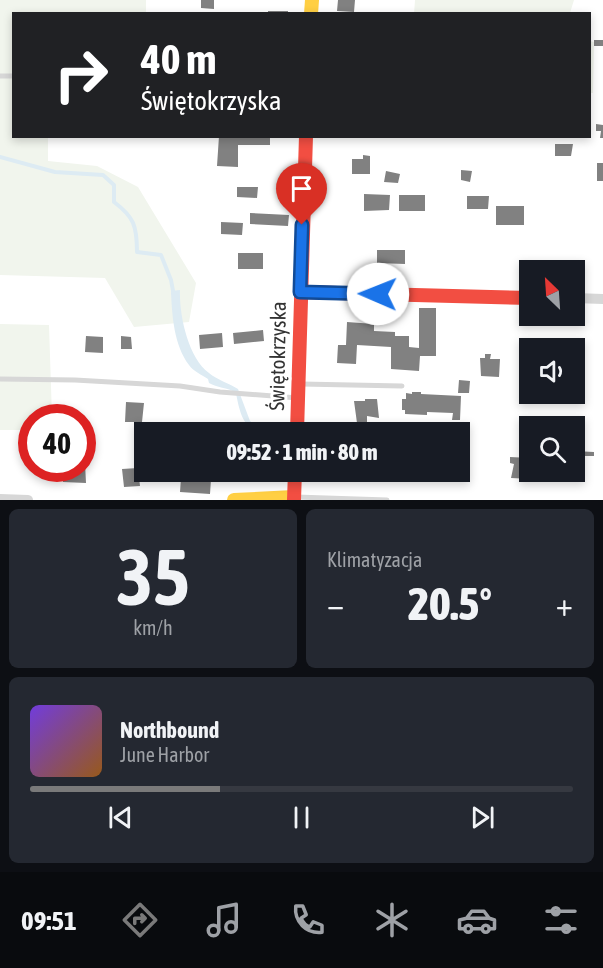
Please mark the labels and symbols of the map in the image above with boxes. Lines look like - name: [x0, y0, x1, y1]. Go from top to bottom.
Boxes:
- pin: [276, 163, 327, 225]
- north arrow: [519, 260, 585, 326]
- position arrow: [346, 262, 410, 326]
- street label: Świętokrzyska: [264, 301, 290, 411]
- speed limit sign: 40: [18, 404, 96, 482]

